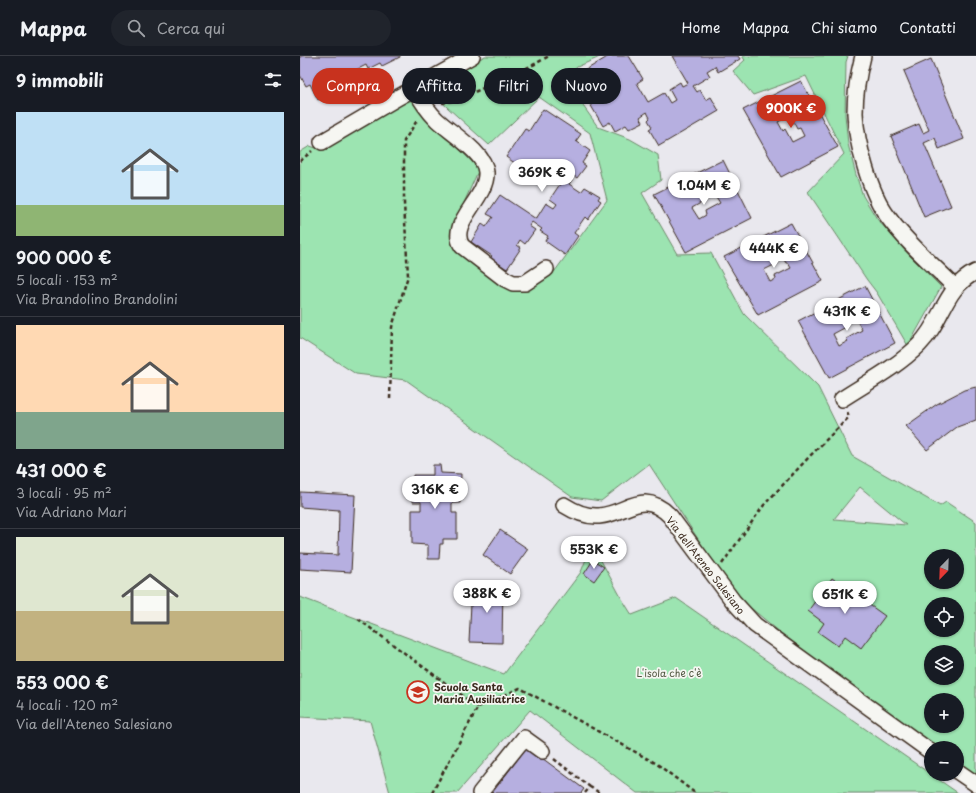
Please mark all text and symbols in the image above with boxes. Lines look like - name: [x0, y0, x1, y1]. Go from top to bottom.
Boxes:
- search box: [111, 10, 391, 46]
- text: Mappa: [20, 14, 87, 42]
- text: Cerca qui: [157, 16, 225, 39]
- icon: search: [125, 17, 147, 39]
- text: Home: [682, 17, 720, 38]
- text: Mappa: [742, 17, 789, 38]
- text: Chi siamo: [811, 17, 877, 38]
- text: Contatti: [899, 17, 956, 38]
- text: 9 immobili: [16, 67, 103, 93]
- chip: Compra: [312, 68, 394, 104]
- chip: Affitta: [402, 68, 476, 104]
- chip: Filtri: [484, 68, 543, 104]
- chip: Nuovo: [551, 68, 621, 104]
- icon: filters: [262, 69, 284, 91]
- pin: 900K €: [758, 95, 824, 129]
- text: 900K €: [766, 98, 816, 117]
- icon: home: [114, 138, 186, 210]
- pin: 369K €: [509, 159, 575, 193]
- text: 369K €: [518, 162, 566, 181]
- pin: 1.04M €: [667, 172, 741, 206]
- text: 1.04M €: [677, 175, 731, 194]
- pin: 444K €: [741, 235, 807, 269]
- text: 444K €: [749, 238, 799, 257]
- text: 900 000 €: [16, 244, 111, 270]
- text: 5 locali · 153 m²: [16, 270, 118, 289]
- text: Via Brandolino Brandolini: [16, 289, 178, 308]
- pin: 431K €: [814, 298, 880, 332]
- text: 431K €: [823, 301, 871, 320]
- icon: home: [114, 351, 186, 423]
- text: 431 000 €: [16, 457, 107, 483]
- pin: 316K €: [402, 476, 468, 510]
- text: 316K €: [411, 479, 459, 498]
- text: 3 locali · 95 m²: [16, 483, 112, 502]
- text: Via Adriano Mari: [16, 502, 127, 521]
- street label: Via dell'Ateneo Salesiano: [663, 513, 749, 617]
- pin: 553K €: [561, 536, 627, 570]
- text: 553K €: [570, 539, 618, 558]
- north arrow: [924, 549, 964, 589]
- map controls: [924, 549, 964, 781]
- icon: home: [114, 563, 186, 635]
- pin: 388K €: [454, 580, 520, 614]
- pin: 651K €: [812, 581, 878, 615]
- text: 388K €: [462, 583, 512, 602]
- text: 651K €: [822, 584, 868, 603]
- button: locate: [924, 597, 964, 637]
- button: layers: [924, 645, 964, 685]
- park label: L'isola che c'è: [637, 665, 701, 680]
- text: 553 000 €: [16, 669, 109, 695]
- school or university icon: Scuola Santa Maria Ausiliatrice: [405, 679, 431, 705]
- place label: Scuola Santa Maria Ausiliatrice: [434, 679, 526, 706]
- button: +: [924, 693, 964, 733]
- text: 4 locali · 120 m²: [16, 695, 118, 714]
- text: Via dell'Ateneo Salesiano: [16, 714, 172, 733]
- button: −: [924, 741, 964, 781]

